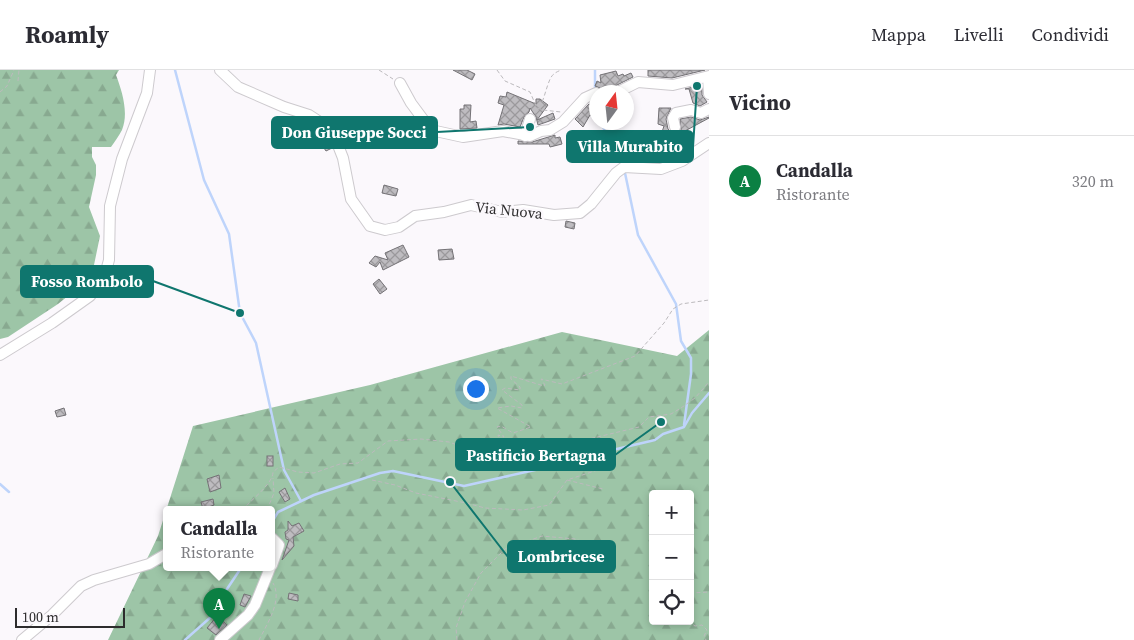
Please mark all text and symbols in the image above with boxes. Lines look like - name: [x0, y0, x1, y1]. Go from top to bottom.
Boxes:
- text: Roamly: [25, 18, 109, 51]
- text: Mappa: [871, 22, 926, 47]
- text: Livelli: [954, 22, 1004, 47]
- text: Condividi: [1032, 22, 1109, 47]
- north arrow: [589, 85, 634, 130]
- text: Vicino: [729, 88, 791, 117]
- callout: Don Giuseppe Socci: [272, 117, 437, 148]
- text: Don Giuseppe Socci: [281, 121, 427, 143]
- callout: Villa Murabito: [567, 131, 693, 162]
- text: Villa Murabito: [577, 135, 683, 157]
- text: Candalla: [776, 157, 853, 183]
- text: A: [740, 170, 750, 192]
- text: 320 m: [1072, 170, 1114, 192]
- text: Ristorante: [776, 183, 850, 205]
- street label: Via Nuova: [474, 196, 544, 224]
- callout: Fosso Rombolo: [21, 266, 153, 297]
- text: Fosso Rombolo: [31, 270, 143, 292]
- your location: [463, 376, 489, 402]
- callout: Pastificio Bertagna: [456, 439, 615, 470]
- text: Pastificio Bertagna: [466, 444, 606, 466]
- map controls: [649, 490, 694, 625]
- button: +: [649, 490, 694, 535]
- popup: [163, 506, 275, 571]
- text: Candalla: [181, 515, 257, 541]
- button: −: [649, 535, 694, 580]
- text: Ristorante: [181, 541, 254, 563]
- callout: Lombricese: [508, 541, 615, 572]
- text: Lombricese: [517, 545, 605, 567]
- button: locate: [649, 580, 694, 625]
- pin: A: [203, 588, 235, 629]
- scale bar: [15, 605, 125, 628]
- text: 100 m: [22, 607, 59, 627]

